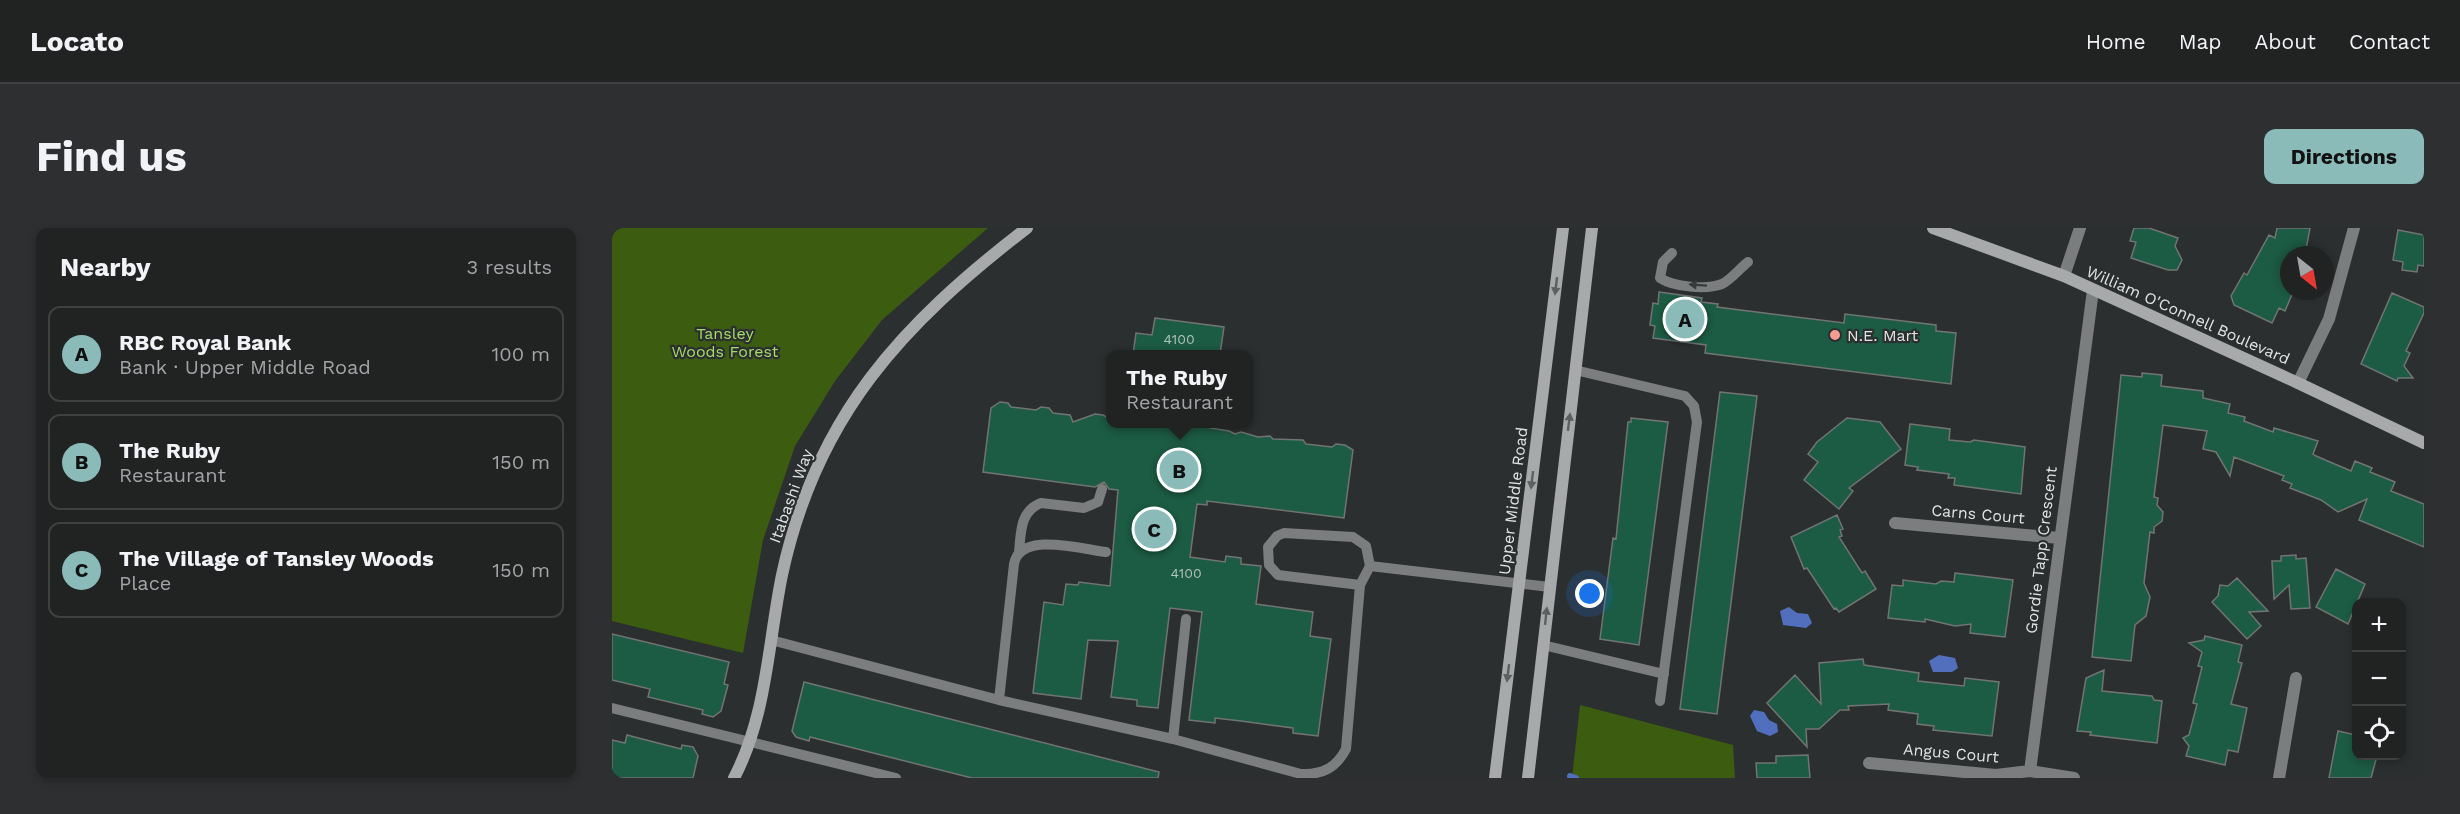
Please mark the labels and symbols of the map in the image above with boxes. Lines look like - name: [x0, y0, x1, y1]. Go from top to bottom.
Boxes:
- north arrow: [2280, 246, 2334, 300]
- street label: William O'Connell Boulevard: [2083, 261, 2293, 369]
- one-way arrow: [1551, 277, 1561, 296]
- one-way arrow: [1688, 281, 1707, 290]
- pin: A: [1666, 296, 1704, 341]
- park label: Tansley Woods Forest: [671, 324, 779, 361]
- place label: N.E. Mart: [1847, 326, 1919, 345]
- marker: N.E. Mart: [1828, 328, 1842, 342]
- house number: 4100: [1163, 331, 1195, 347]
- one-way arrow: [1564, 412, 1574, 431]
- street label: Upper Middle Road: [1495, 426, 1531, 576]
- street label: Itabashi Way: [765, 446, 817, 546]
- pin: B: [1160, 448, 1198, 492]
- street label: Gordie Tapp Crescent: [2021, 465, 2061, 635]
- one-way arrow: [1527, 470, 1537, 489]
- street label: Carns Court: [1931, 500, 2026, 528]
- pin: C: [1134, 506, 1174, 552]
- house number: 4100: [1170, 565, 1202, 581]
- your location: [1575, 579, 1604, 608]
- one-way arrow: [1541, 606, 1551, 625]
- one-way arrow: [1503, 664, 1513, 683]
- street label: Angus Court: [1902, 739, 2000, 767]

